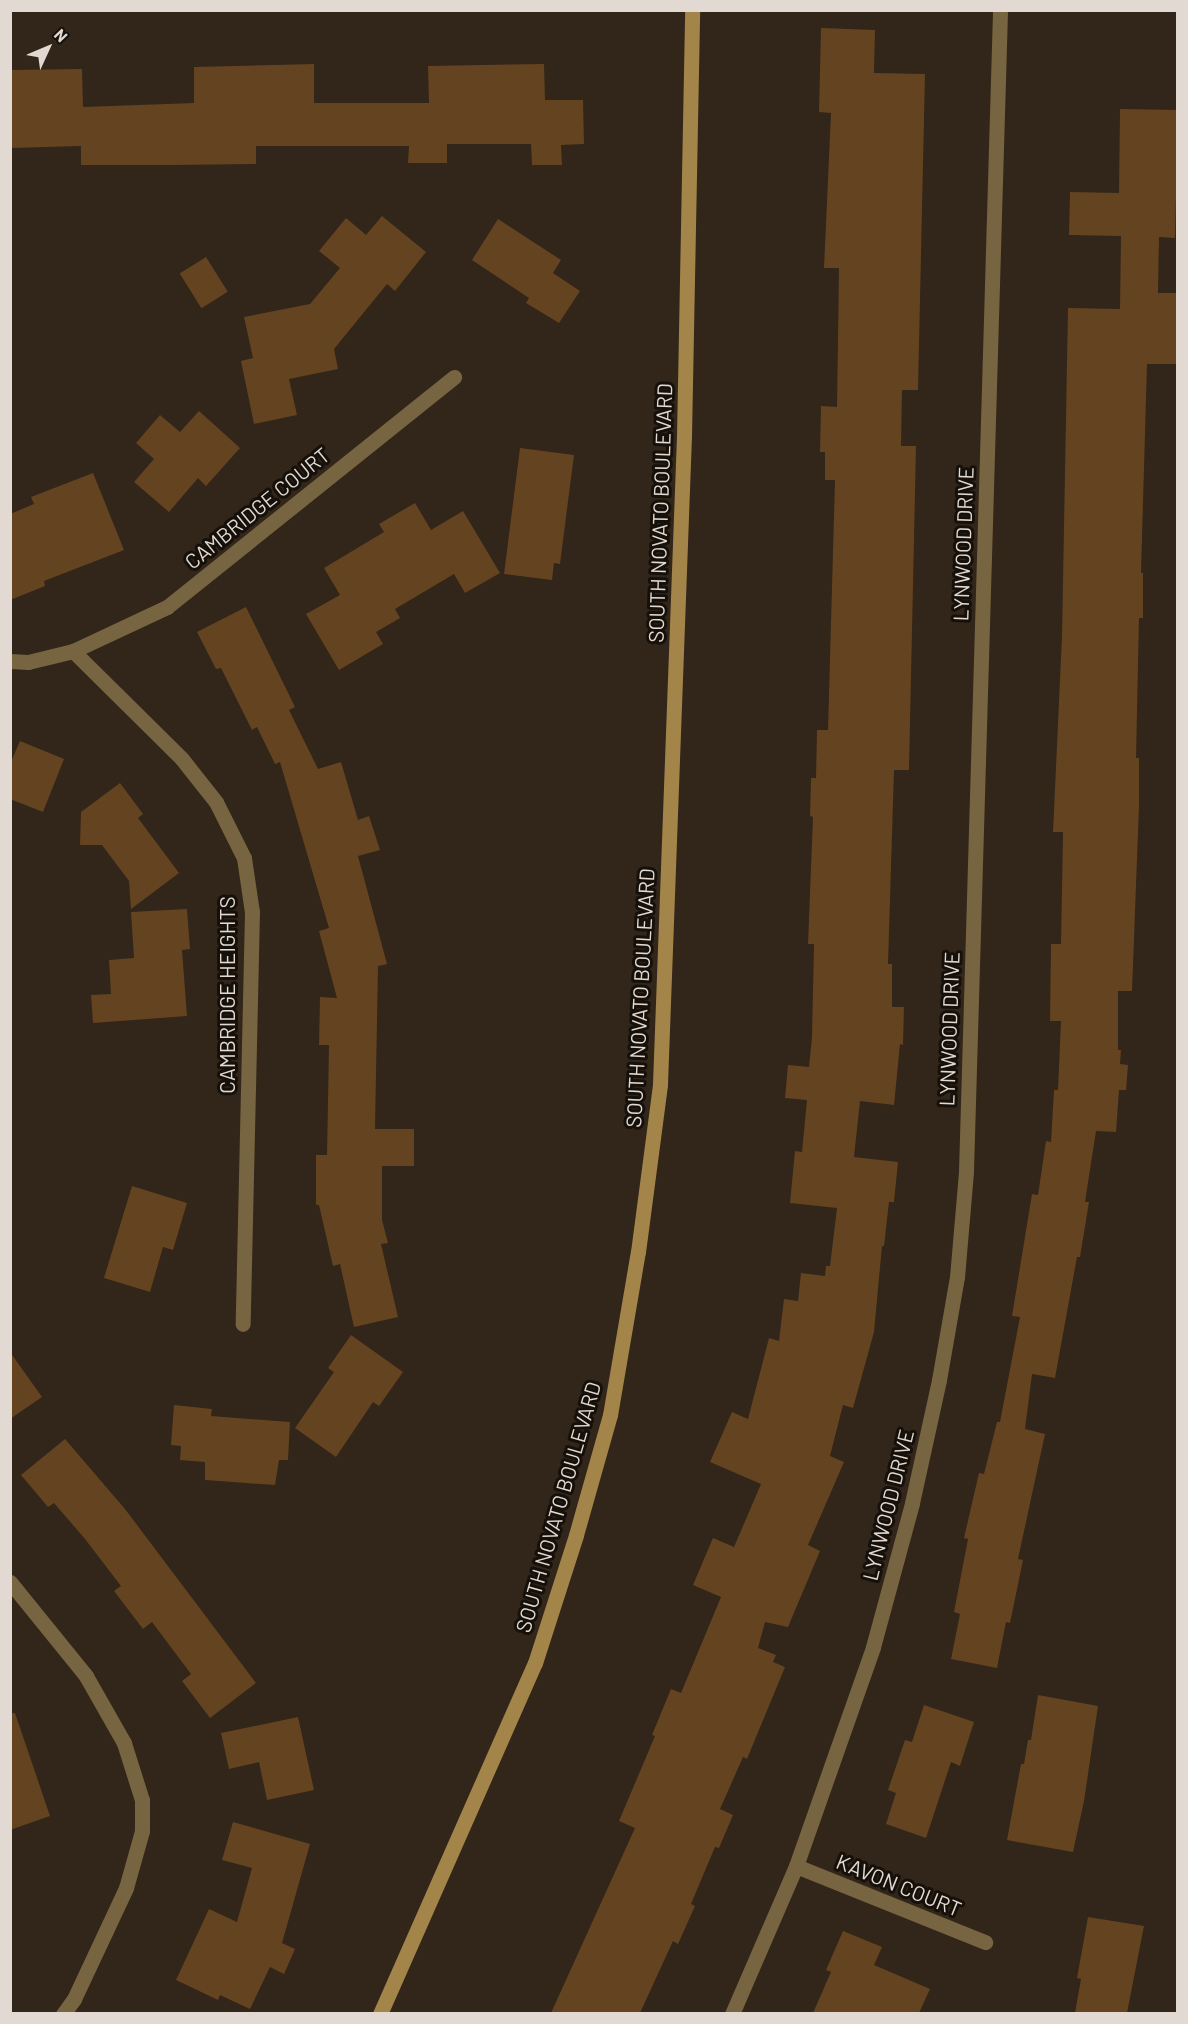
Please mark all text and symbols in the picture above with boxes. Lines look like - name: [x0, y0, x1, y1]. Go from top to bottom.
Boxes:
- north arrow: [18, 18, 78, 78]
- text: N: [51, 25, 72, 46]
- street label: SOUTH NOVATO BOULEVARD: [643, 383, 677, 643]
- street label: CAMBRIDGE COURT: [180, 442, 334, 574]
- street label: LYNWOOD DRIVE: [948, 466, 978, 622]
- street label: SOUTH NOVATO BOULEVARD: [621, 868, 659, 1128]
- street label: CAMBRIDGE HEIGHTS: [214, 896, 240, 1094]
- street label: LYNWOOD DRIVE: [934, 951, 964, 1107]
- street label: SOUTH NOVATO BOULEVARD: [510, 1379, 606, 1635]
- street label: LYNWOOD DRIVE: [857, 1427, 919, 1583]
- street label: KAVON COURT: [833, 1848, 965, 1922]

